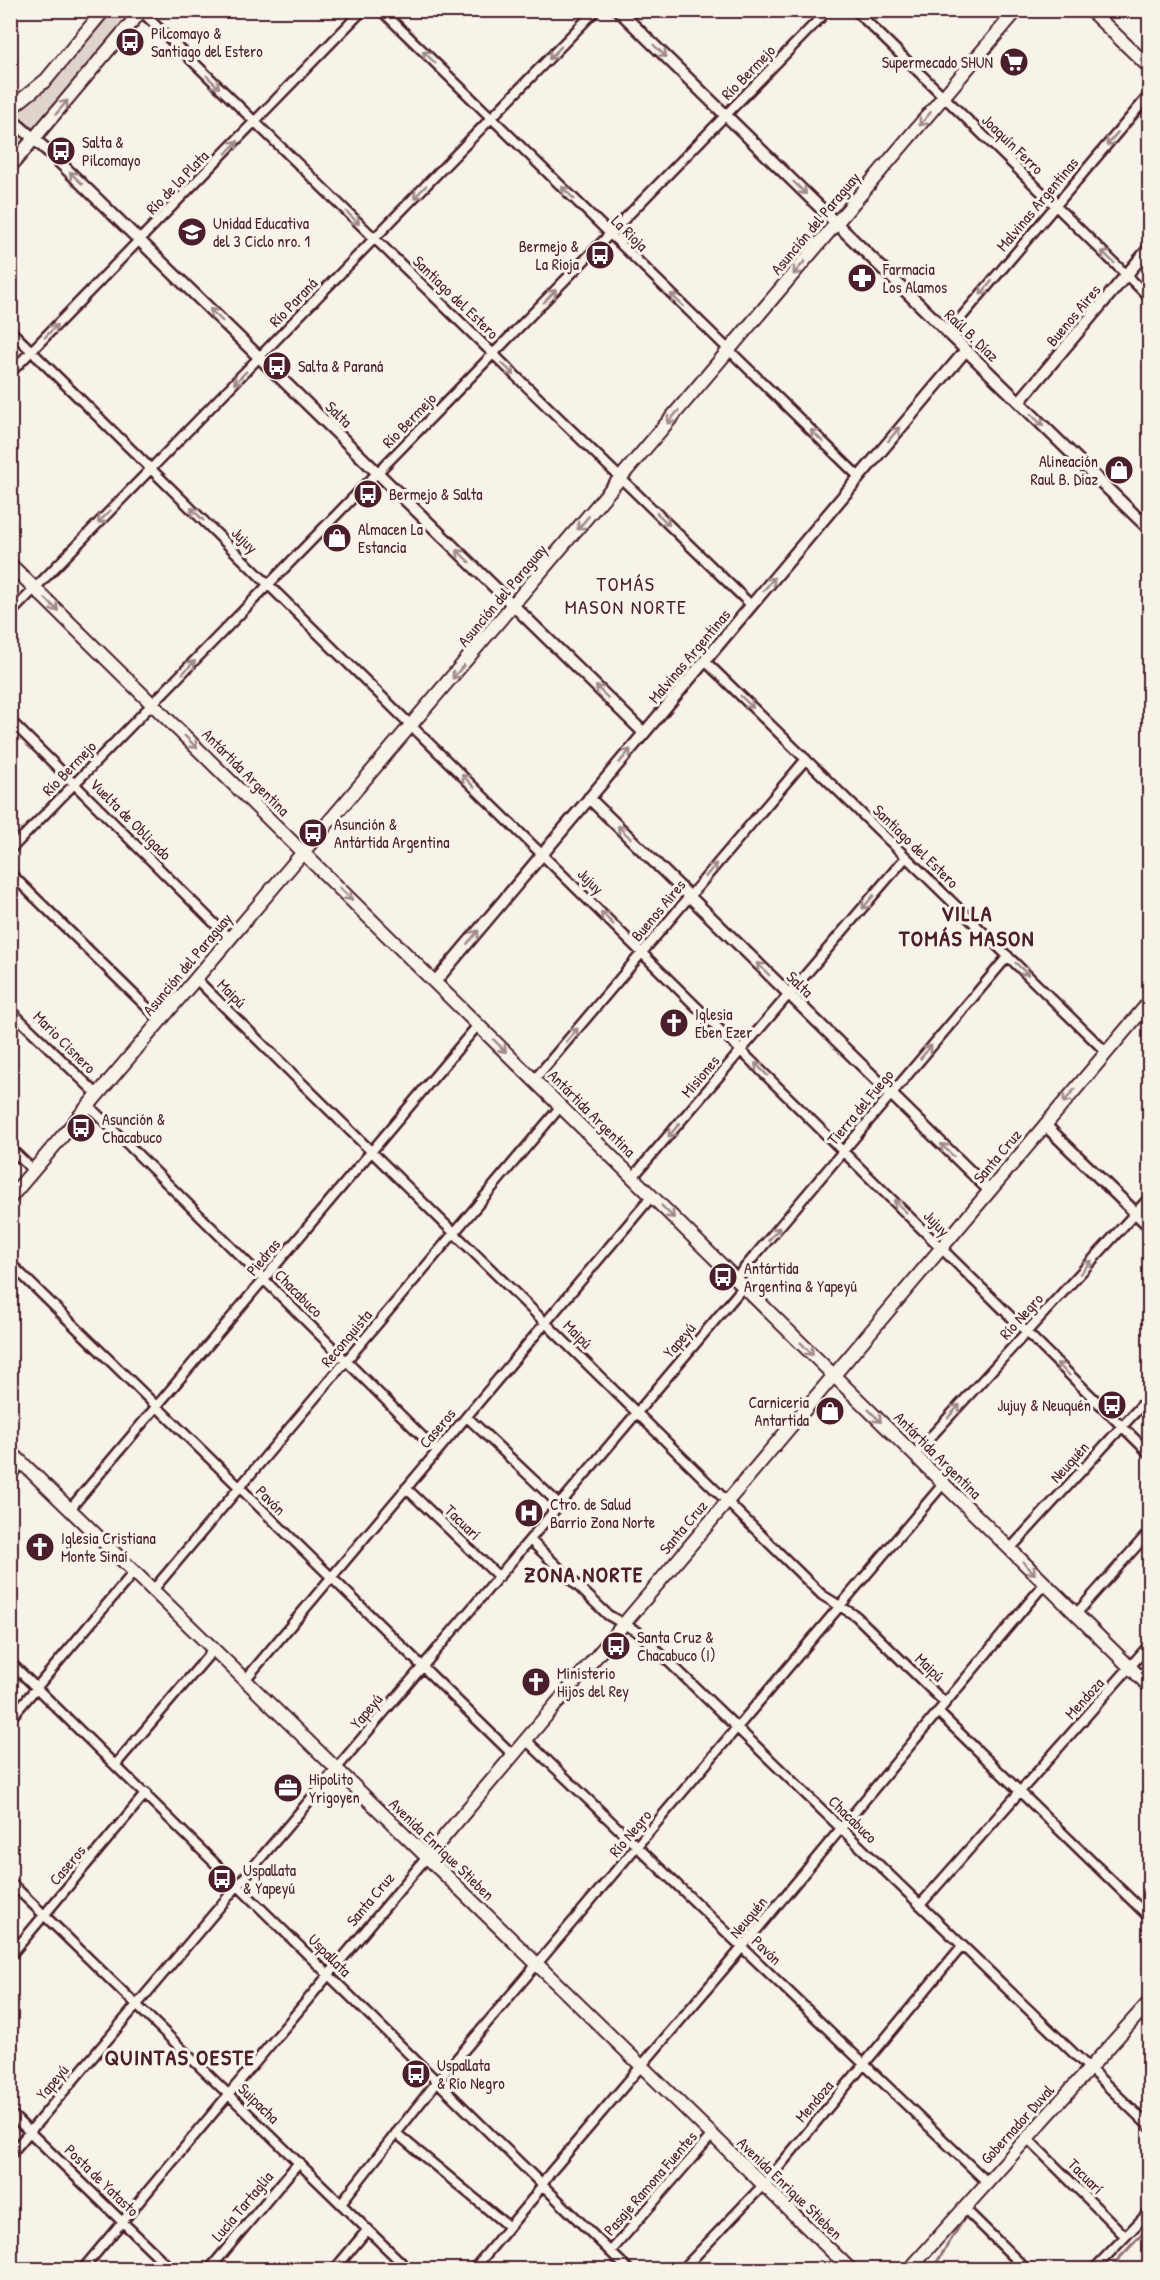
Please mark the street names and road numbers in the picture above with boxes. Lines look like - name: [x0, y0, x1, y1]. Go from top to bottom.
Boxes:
- street label: Río Bermejo: [716, 39, 780, 104]
- street label: Joaquín Ferro: [977, 109, 1049, 179]
- street label: Río de la Plata: [141, 145, 213, 219]
- street label: Malvinas Argentinas: [991, 152, 1083, 256]
- street label: Asunción del Paraguay: [765, 167, 865, 279]
- street label: La Rioja: [607, 210, 653, 256]
- street label: Santiago del Estero: [408, 250, 504, 344]
- street label: Río Paraná: [264, 272, 322, 332]
- street label: Buenos Aires: [1041, 279, 1105, 351]
- street label: Raúl B. Díaz: [940, 304, 1004, 366]
- street label: Río Bermejo: [377, 387, 441, 452]
- street label: Salta: [321, 396, 357, 432]
- street label: Jujuy: [227, 522, 263, 558]
- street label: Asunción del Paraguay: [452, 539, 552, 651]
- street label: Malvinas Argentinas: [643, 604, 735, 708]
- street label: Antártida Argentina: [197, 723, 295, 821]
- street label: Río Bermejo: [37, 735, 101, 800]
- street label: Vuelta de Obligado: [85, 773, 177, 865]
- street label: Santiago del Estero: [868, 799, 964, 893]
- street label: Jujuy: [573, 863, 609, 899]
- street label: Buenos Aires: [626, 874, 690, 946]
- street label: Asunción del Paraguay: [137, 908, 237, 1020]
- street label: Salta: [782, 966, 818, 1002]
- street label: Maipú: [213, 974, 252, 1013]
- street label: Mario Cisnero: [29, 1006, 102, 1079]
- street label: Misiones: [676, 1050, 724, 1102]
- street label: Antártida Argentina: [543, 1064, 641, 1162]
- street label: Tierra del Fuego: [822, 1064, 899, 1150]
- street label: Santa Cruz: [968, 1124, 1026, 1188]
- street label: Jujuy: [919, 1205, 955, 1241]
- street label: Piedras: [241, 1234, 285, 1280]
- street label: Chacabuco: [270, 1264, 328, 1322]
- street label: Río Negro: [994, 1288, 1048, 1344]
- street label: Reconquista: [315, 1305, 377, 1371]
- street label: Maipú: [559, 1315, 598, 1354]
- street label: Yapeyú: [658, 1317, 701, 1362]
- street label: Caseros: [414, 1403, 460, 1453]
- street label: Antártida Argentina: [889, 1406, 987, 1504]
- street label: Neuquén: [1045, 1437, 1093, 1487]
- street label: Pavón: [251, 1480, 291, 1520]
- street label: Santa Cruz: [654, 1495, 712, 1559]
- street label: Tacuarí: [440, 1499, 486, 1545]
- street label: Maipú: [911, 1648, 950, 1687]
- street label: Mendoza: [1059, 1672, 1109, 1724]
- street label: Yapeyú: [345, 1688, 388, 1733]
- street label: Chacabuco: [824, 1790, 883, 1848]
- street label: Avenida Enrique Stieben: [385, 1793, 499, 1905]
- street label: Río Negro: [604, 1804, 657, 1861]
- street label: Caseros: [44, 1840, 90, 1890]
- street label: Santa Cruz: [341, 1867, 399, 1931]
- street label: Neuquén: [724, 1891, 772, 1943]
- street label: Uspallata: [303, 1928, 357, 1982]
- street label: Pavón: [747, 1930, 787, 1970]
- street label: Yapeyú: [31, 2059, 74, 2104]
- street label: Mendoza: [790, 2075, 838, 2127]
- street label: Suipacha: [233, 2078, 285, 2128]
- street label: Gobernador Duval: [975, 2079, 1059, 2169]
- street label: Pasaje Ramona Fuentes: [598, 2126, 702, 2240]
- street label: Avenida Enrique Stieben: [733, 2132, 847, 2244]
- street label: Posta de Yatasto: [60, 2139, 144, 2221]
- street label: Tacuarí: [1063, 2153, 1109, 2199]
- street label: Lucía Tartaglia: [206, 2166, 278, 2246]

